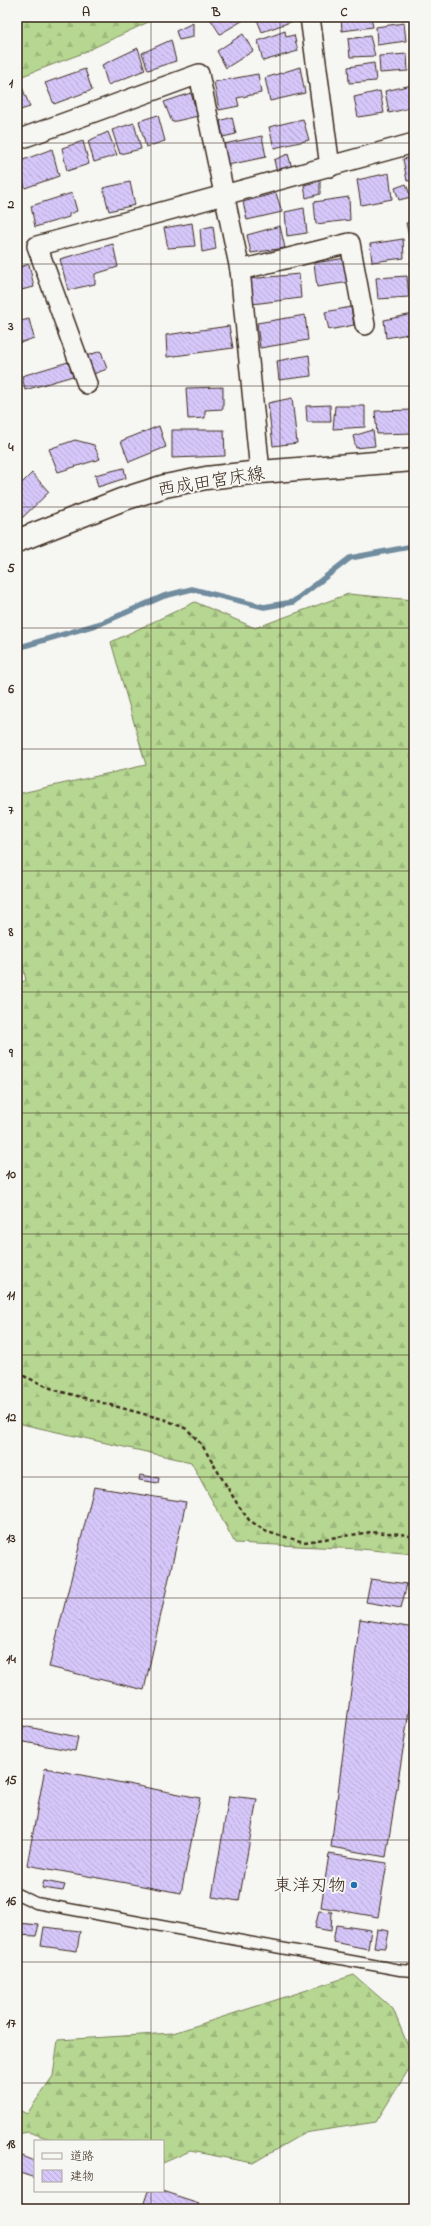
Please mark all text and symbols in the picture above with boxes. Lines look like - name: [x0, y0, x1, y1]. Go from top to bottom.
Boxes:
- text: A: [82, 3, 90, 22]
- text: B: [211, 3, 221, 22]
- text: C: [340, 3, 348, 22]
- text: 1: [9, 74, 14, 93]
- text: 2: [7, 195, 15, 214]
- text: 3: [7, 317, 14, 336]
- text: 4: [7, 438, 14, 457]
- street label: 西成田宮床線: [156, 462, 267, 504]
- text: 5: [7, 559, 15, 578]
- text: 6: [7, 680, 14, 699]
- text: 7: [8, 801, 14, 820]
- text: 8: [8, 923, 14, 942]
- text: 9: [8, 1044, 14, 1063]
- text: 10: [6, 1165, 16, 1184]
- text: 11: [7, 1286, 16, 1305]
- text: 12: [6, 1408, 17, 1427]
- text: 13: [6, 1529, 16, 1548]
- text: 14: [6, 1650, 16, 1669]
- text: 15: [5, 1771, 17, 1790]
- place label: 東洋刃物: [274, 1874, 346, 1900]
- marker: 東洋刃物: [349, 1880, 359, 1890]
- text: 16: [6, 1892, 16, 1911]
- text: 17: [6, 2014, 16, 2033]
- text: 18: [6, 2135, 16, 2154]
- legend: [34, 2140, 164, 2192]
- text: 道路: [70, 2148, 94, 2166]
- text: 建物: [70, 2168, 94, 2186]

